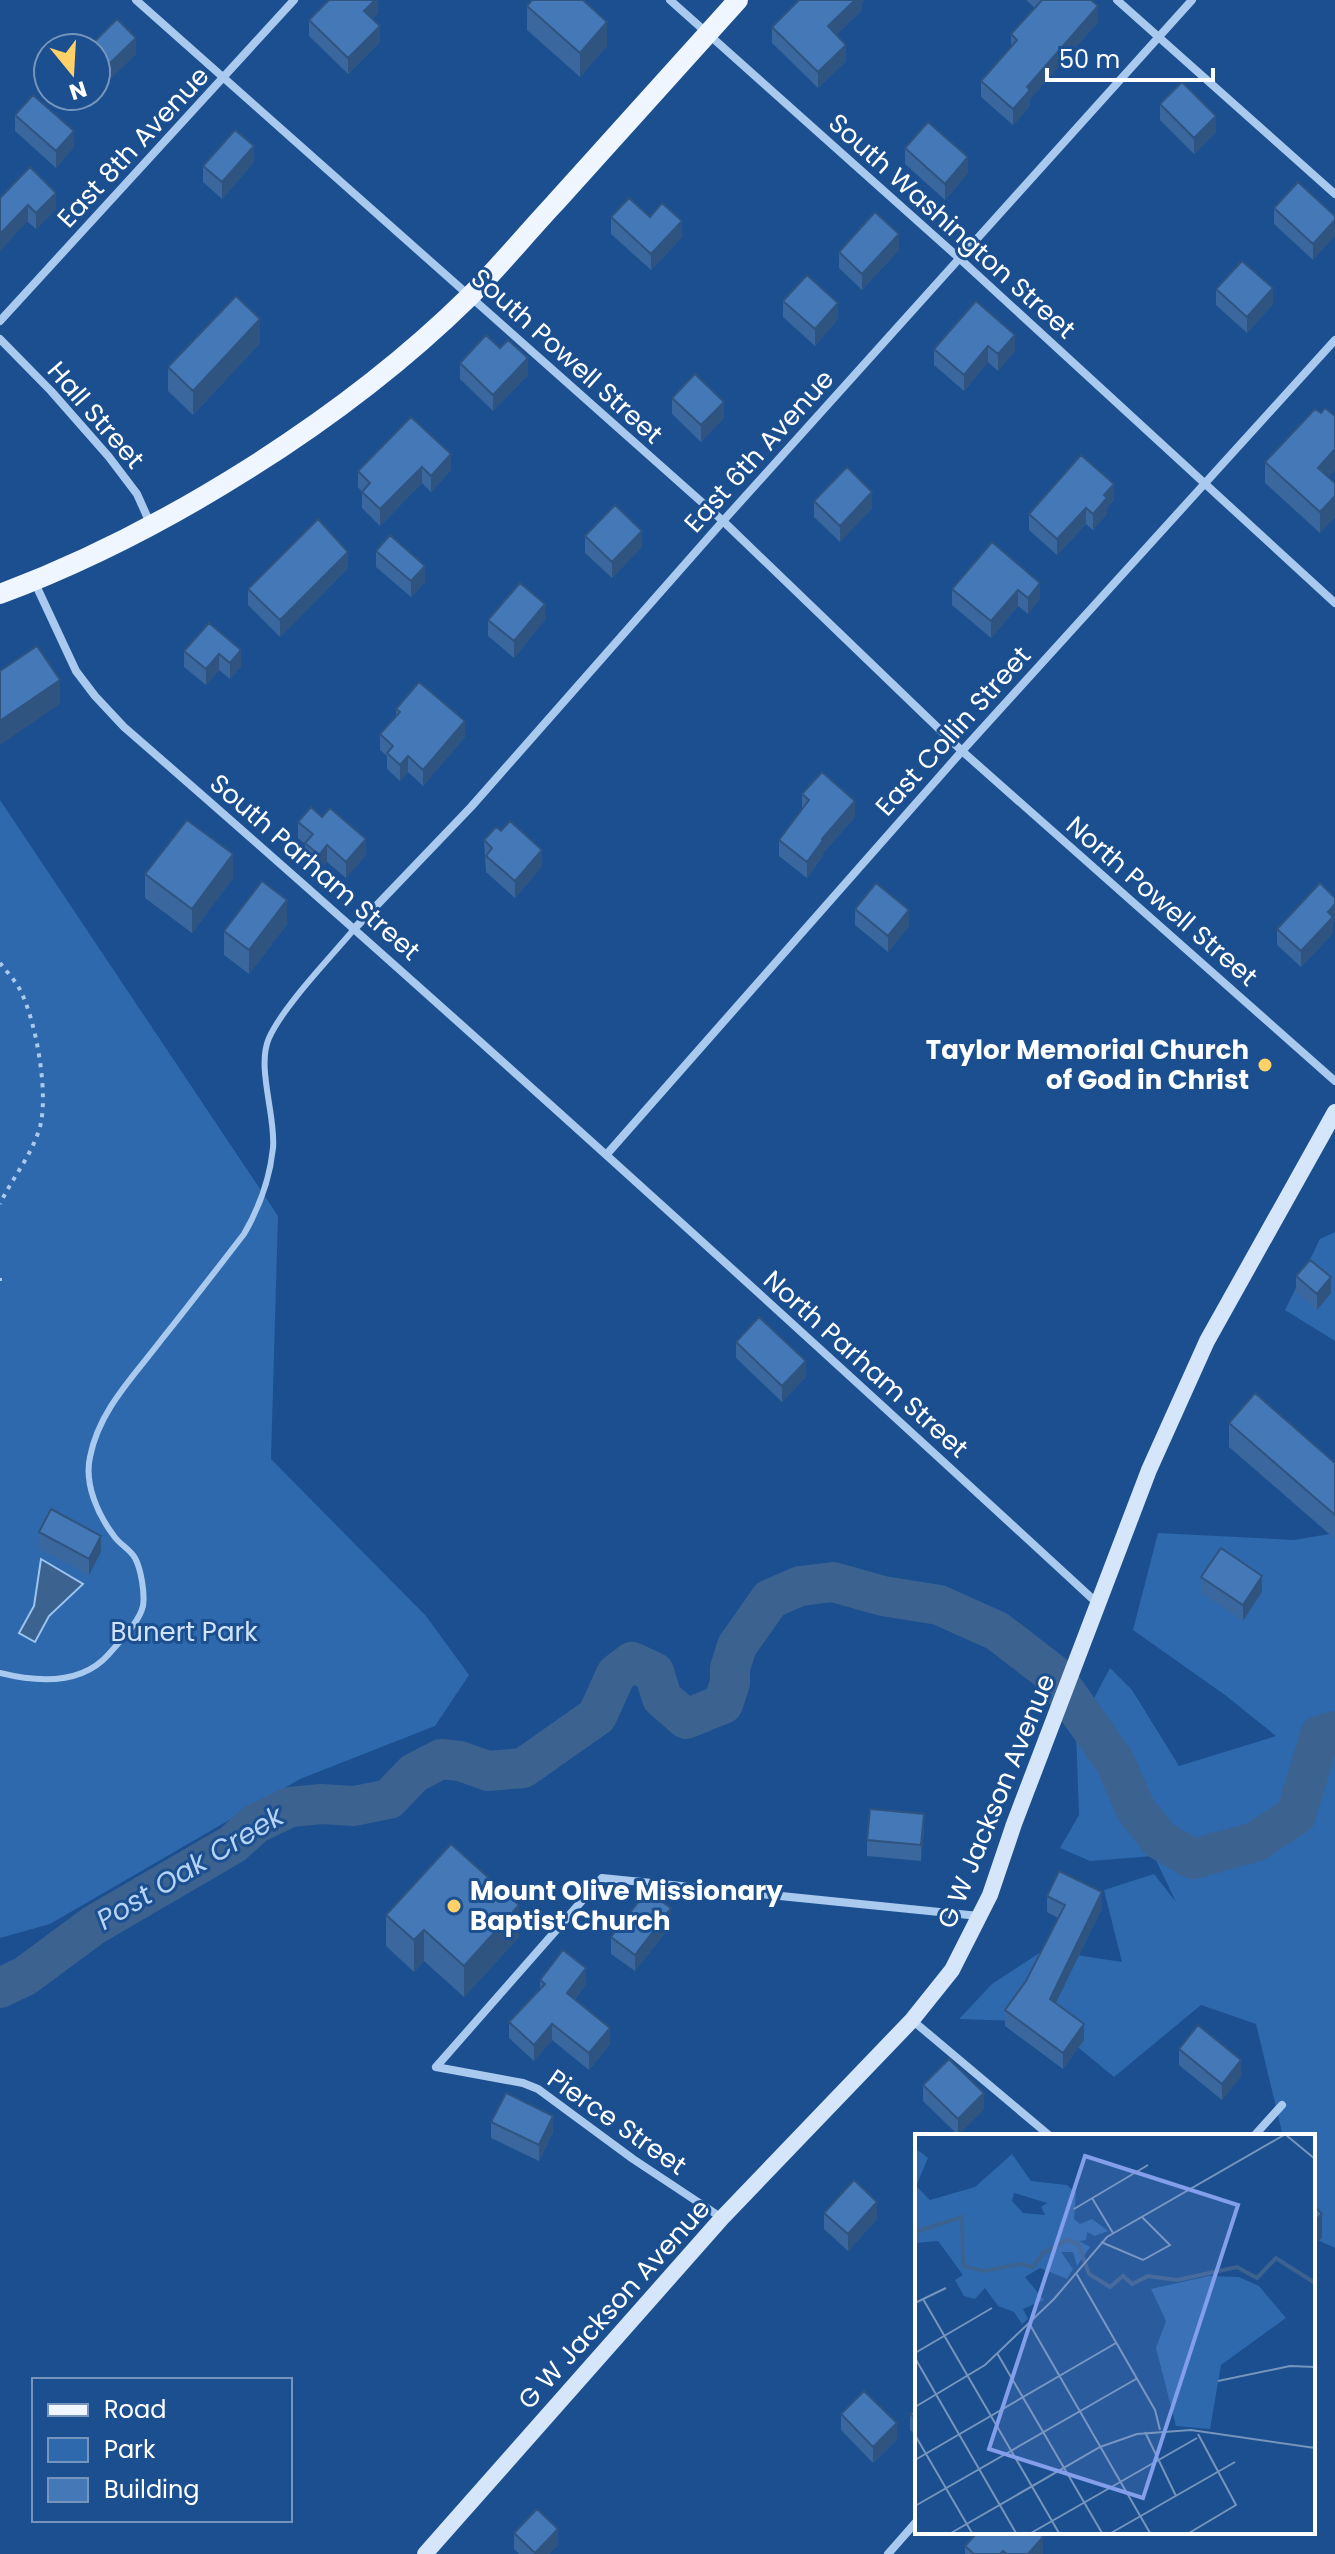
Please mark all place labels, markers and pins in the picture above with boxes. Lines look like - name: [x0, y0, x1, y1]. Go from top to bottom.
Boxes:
- place label: Taylor Memorial Church of God in Christ: [926, 1032, 1249, 1098]
- marker: Taylor Memorial Church of God in Christ: [1256, 1056, 1274, 1074]
- place label: Mount Olive Missionary Baptist Church: [470, 1873, 783, 1939]
- marker: Mount Olive Missionary Baptist Church: [445, 1897, 463, 1915]

